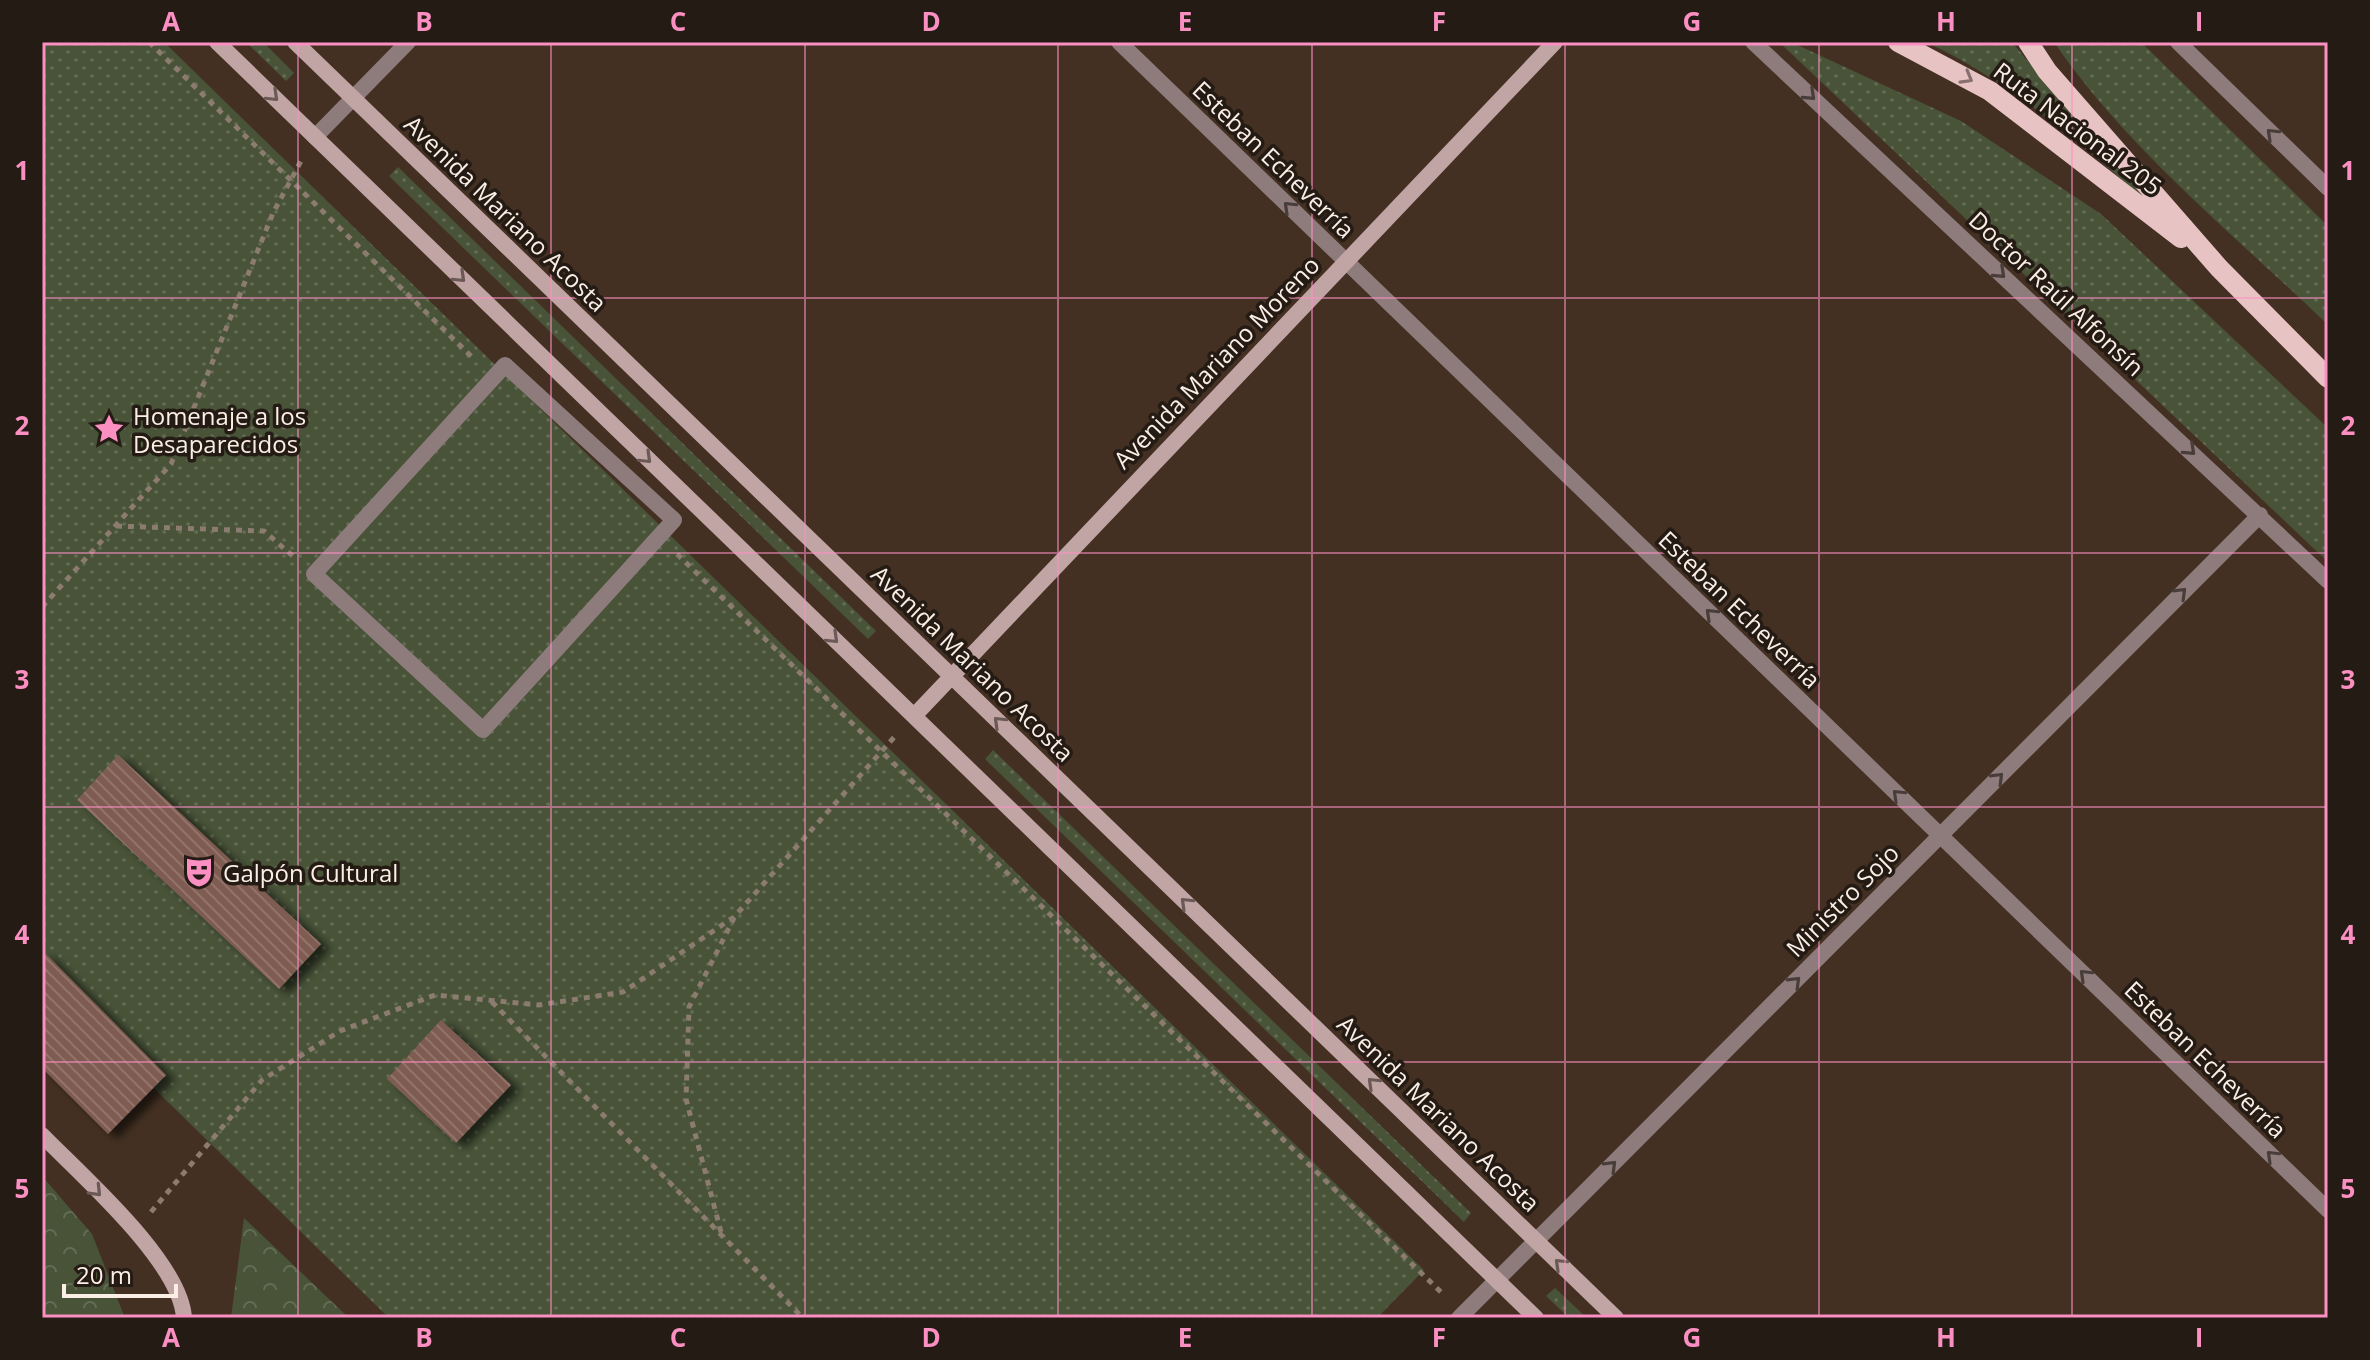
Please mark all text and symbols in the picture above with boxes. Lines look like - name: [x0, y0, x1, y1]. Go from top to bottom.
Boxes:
- text: A: [162, 3, 180, 39]
- text: B: [415, 3, 433, 39]
- text: C: [670, 3, 686, 39]
- text: D: [921, 3, 941, 39]
- text: E: [1178, 3, 1192, 39]
- text: F: [1432, 3, 1446, 39]
- text: G: [1683, 3, 1701, 39]
- text: H: [1936, 3, 1956, 39]
- text: I: [2195, 3, 2203, 39]
- street label: Ruta Nacional 205: [1987, 54, 2169, 202]
- one-way arrow: [1958, 68, 1973, 84]
- street label: Esteban Echeverría: [1186, 73, 1362, 245]
- one-way arrow: [1801, 86, 1815, 101]
- one-way arrow: [264, 87, 278, 102]
- street label: Avenida Mariano Acosta: [398, 107, 614, 319]
- one-way arrow: [2267, 129, 2281, 143]
- text: 1: [15, 152, 29, 188]
- text: 1: [2341, 152, 2355, 188]
- one-way arrow: [1284, 201, 1298, 216]
- street label: Doctor Raúl Alfonsín: [1962, 203, 2152, 383]
- street label: Avenida Mariano Moreno: [1106, 249, 1326, 475]
- one-way arrow: [1991, 263, 2005, 278]
- one-way arrow: [450, 268, 465, 282]
- place label: Homenaje a los Desaparecidos: [133, 399, 306, 460]
- text: 2: [15, 407, 30, 443]
- text: 2: [2341, 407, 2356, 443]
- place icon: Homenaje a los Desaparecidos: [92, 412, 126, 446]
- one-way arrow: [2181, 440, 2195, 455]
- one-way arrow: [637, 448, 652, 462]
- street label: Esteban Echeverría: [1652, 523, 1828, 695]
- street label: Avenida Mariano Acosta: [865, 557, 1081, 769]
- one-way arrow: [2172, 588, 2187, 602]
- one-way arrow: [1706, 609, 1720, 623]
- one-way arrow: [824, 629, 838, 644]
- text: 3: [15, 661, 29, 697]
- text: 3: [2341, 661, 2355, 697]
- one-way arrow: [994, 717, 1008, 731]
- one-way arrow: [1989, 772, 2003, 787]
- one-way arrow: [1893, 789, 1907, 804]
- street label: Ministro Sojo: [1778, 836, 1906, 964]
- theatre icon: Galpón Cultural: [182, 855, 216, 889]
- place label: Galpón Cultural: [223, 856, 398, 889]
- one-way arrow: [1181, 897, 1195, 912]
- text: 4: [15, 916, 30, 952]
- text: 4: [2341, 916, 2356, 952]
- one-way arrow: [2080, 970, 2094, 985]
- street label: Esteban Echeverría: [2118, 973, 2294, 1145]
- one-way arrow: [1786, 977, 1800, 991]
- street label: Avenida Mariano Acosta: [1331, 1007, 1547, 1219]
- one-way arrow: [1368, 1078, 1382, 1092]
- one-way arrow: [2267, 1151, 2281, 1165]
- one-way arrow: [1602, 1161, 1616, 1175]
- text: 5: [15, 1170, 29, 1206]
- text: 5: [2341, 1170, 2355, 1206]
- one-way arrow: [87, 1182, 101, 1196]
- scale bar: [64, 1248, 176, 1298]
- text: 20 m: [76, 1258, 132, 1291]
- one-way arrow: [1555, 1259, 1569, 1273]
- text: A: [162, 1319, 180, 1355]
- text: B: [415, 1319, 433, 1355]
- text: C: [670, 1319, 686, 1355]
- text: D: [921, 1319, 941, 1355]
- text: E: [1178, 1319, 1192, 1355]
- text: F: [1432, 1319, 1446, 1355]
- text: G: [1683, 1319, 1701, 1355]
- text: H: [1936, 1319, 1956, 1355]
- text: I: [2195, 1319, 2203, 1355]

